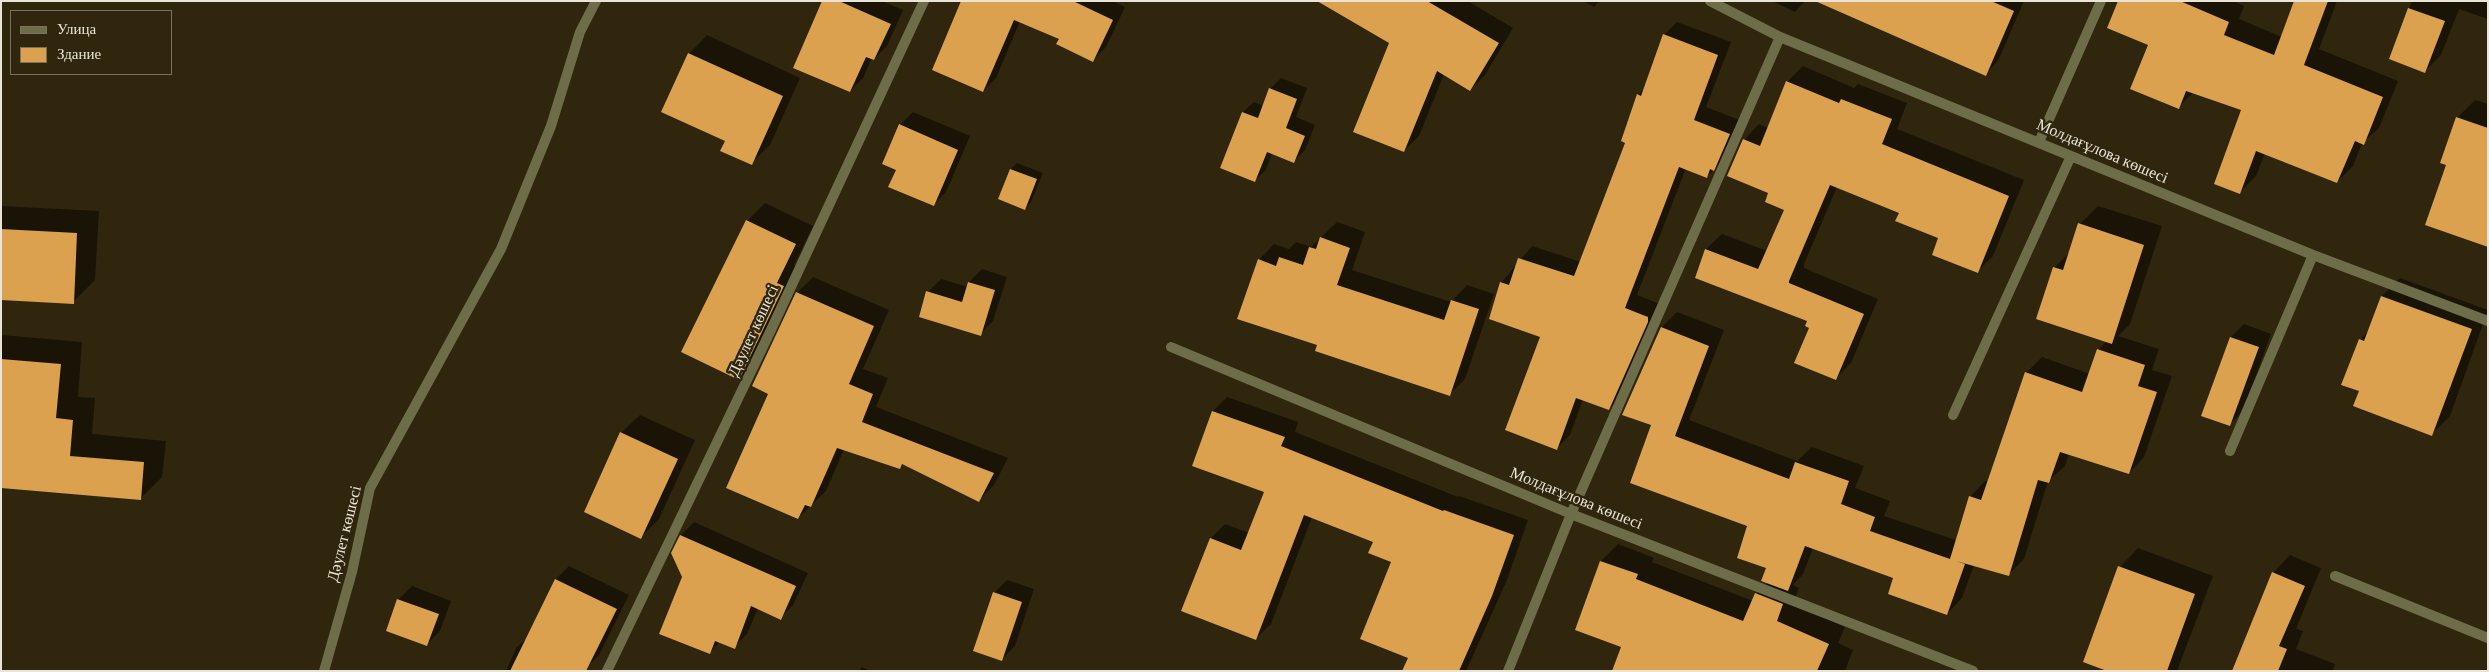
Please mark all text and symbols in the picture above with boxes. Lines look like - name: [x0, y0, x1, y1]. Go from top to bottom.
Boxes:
- legend: [10, 10, 172, 75]
- text: Улица: [57, 21, 96, 37]
- text: Здание: [57, 46, 101, 62]
- street label: Молдағұлова көшесі: [2033, 116, 2171, 188]
- street label: Дәулет көшесі: [724, 282, 784, 380]
- street label: Молдағұлова көшесі: [1507, 464, 1645, 534]
- street label: Дәулет көшесі: [324, 484, 366, 584]

